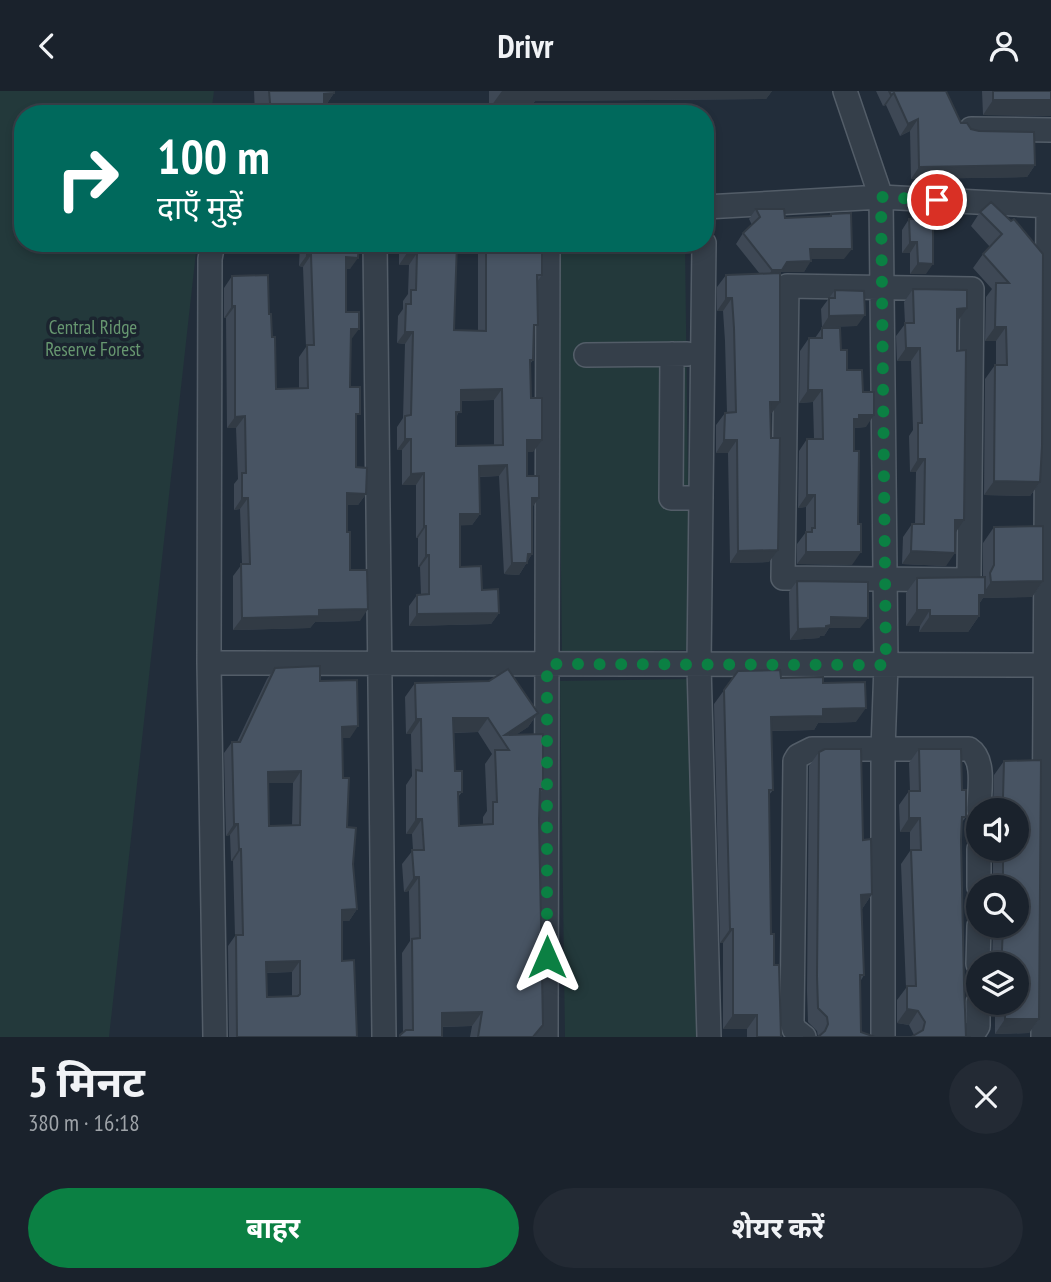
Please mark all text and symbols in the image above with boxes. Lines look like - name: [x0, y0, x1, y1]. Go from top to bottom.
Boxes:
- text: Drivr: [498, 25, 553, 67]
- icon: back: [28, 27, 66, 65]
- icon: person: [985, 27, 1023, 65]
- text: 100 m: [157, 124, 270, 188]
- icon: right: [42, 133, 133, 224]
- pin: [907, 170, 967, 230]
- icon: arrive: [918, 181, 956, 219]
- text: दाएँ मुड़ें: [157, 186, 243, 228]
- park label: Central Ridge Reserve Forest: [45, 315, 142, 361]
- map controls: [966, 798, 1029, 1015]
- button: sound: [966, 798, 1029, 861]
- button: search: [966, 875, 1029, 938]
- position arrow: [510, 920, 584, 994]
- button: layers: [966, 952, 1029, 1015]
- text: 5 मिनट: [28, 1054, 145, 1109]
- button: close: [949, 1060, 1023, 1134]
- text: 380 m · 16:18: [28, 1108, 140, 1137]
- button: बाहर: [28, 1188, 519, 1268]
- button: शेयर करें: [533, 1188, 1023, 1268]

